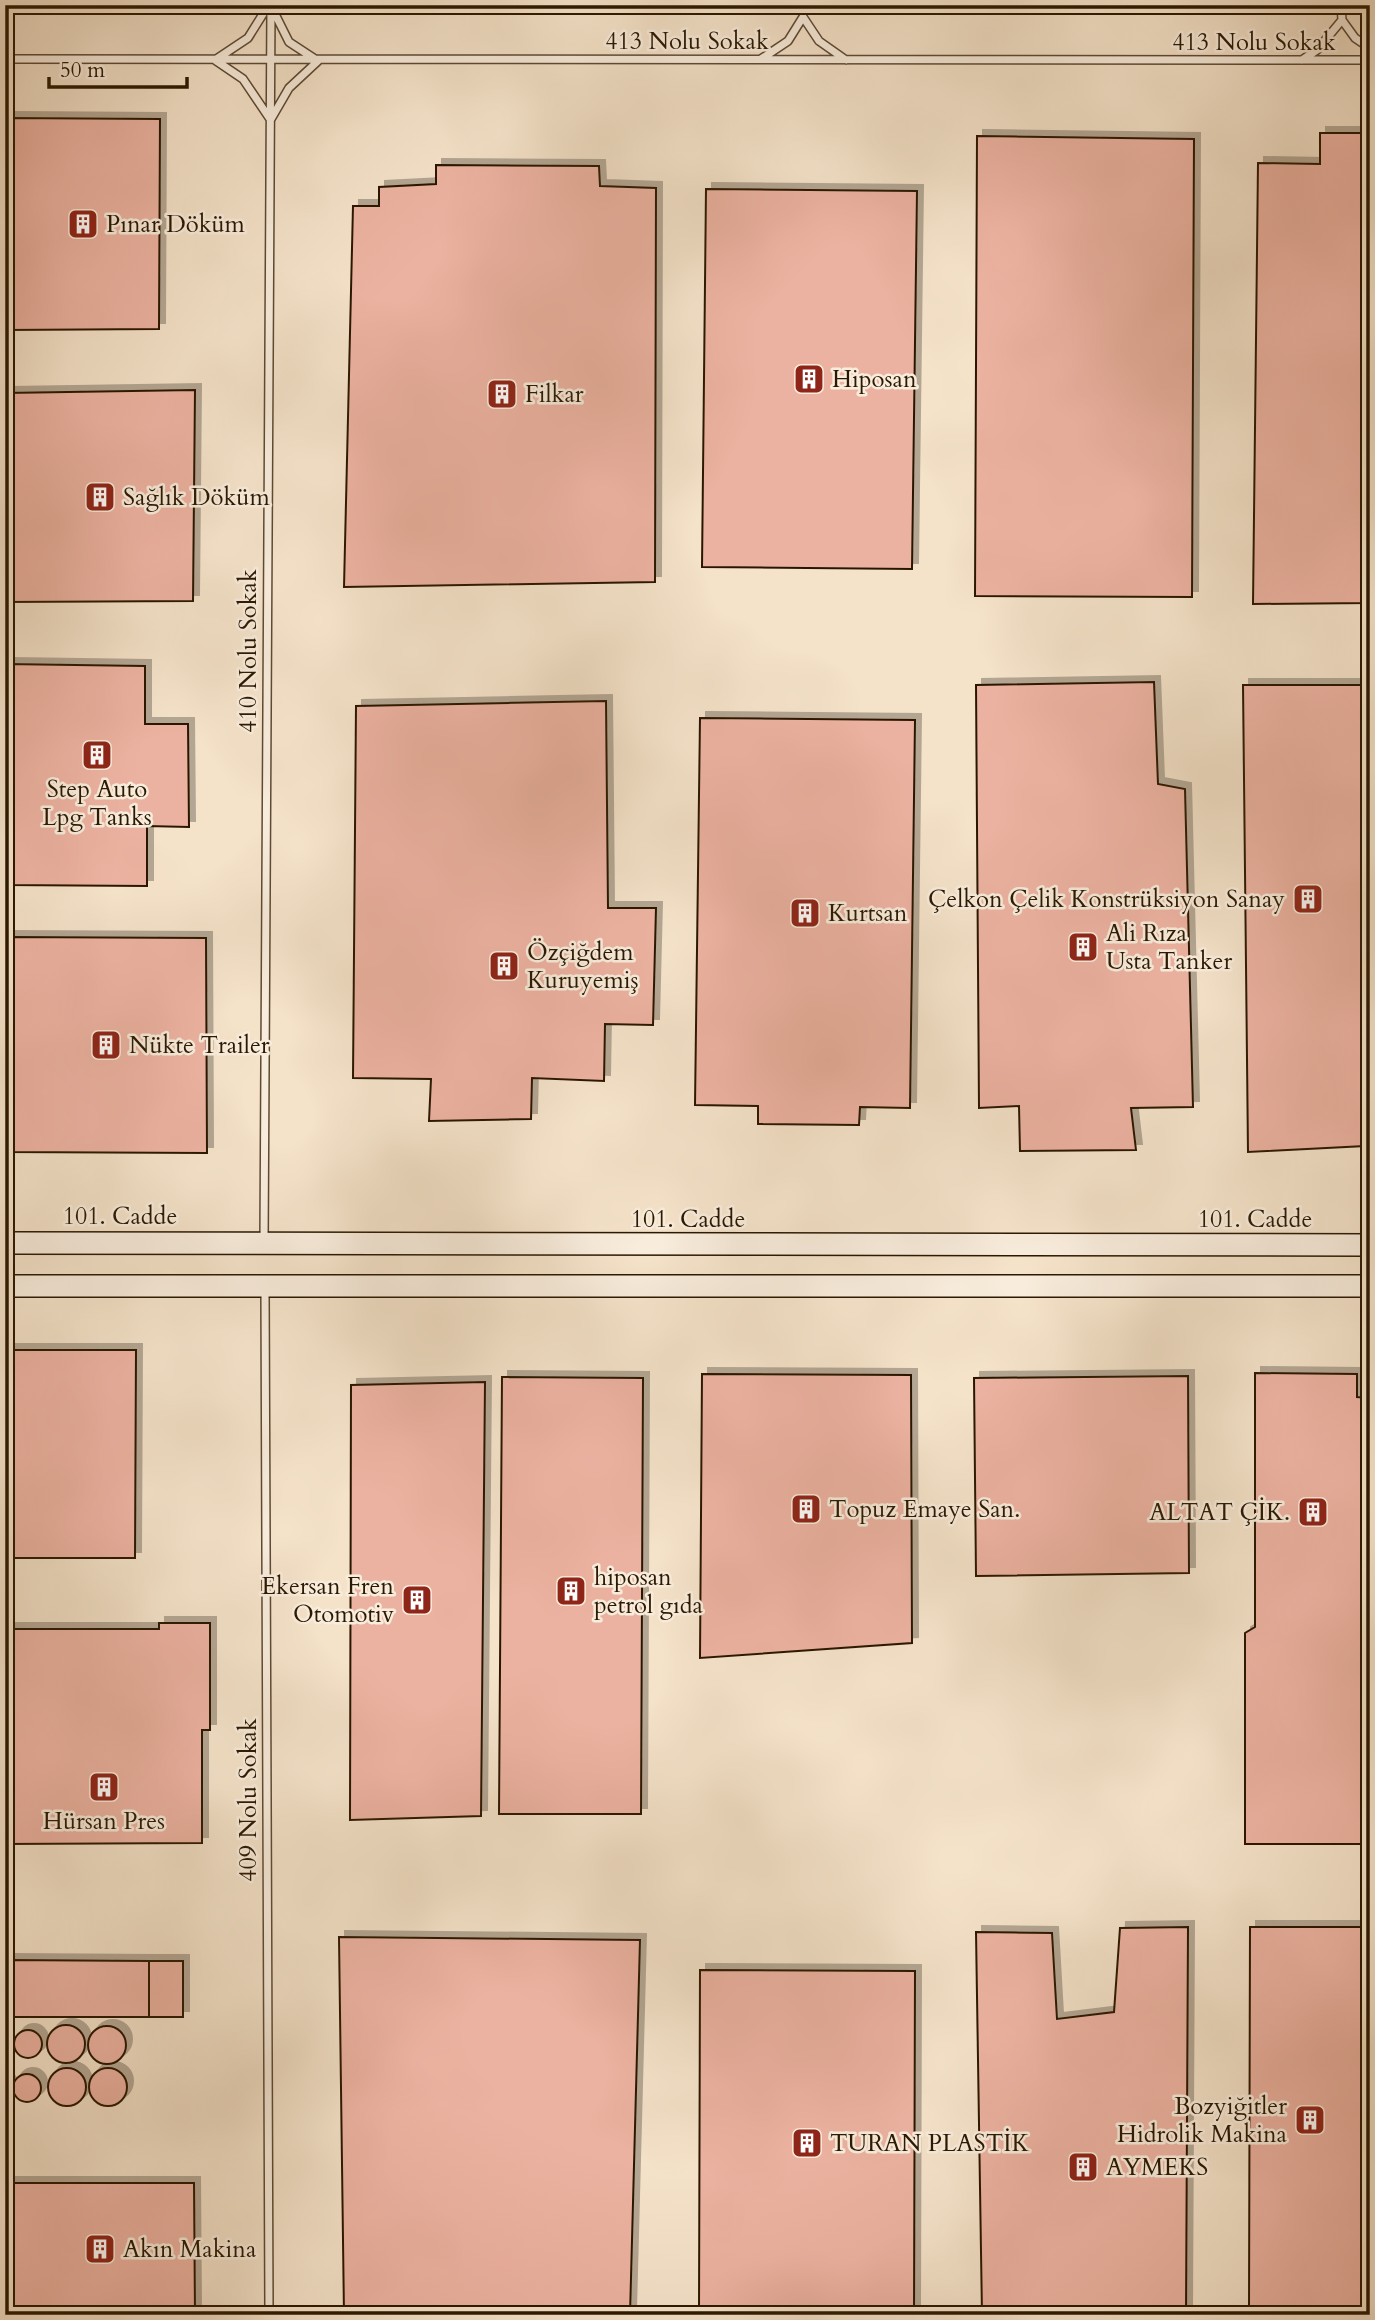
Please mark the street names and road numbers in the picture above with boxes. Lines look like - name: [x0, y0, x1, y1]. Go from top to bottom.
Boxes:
- street label: 413 Nolu Sokak: [605, 25, 769, 58]
- street label: 413 Nolu Sokak: [1172, 26, 1336, 59]
- street label: 410 Nolu Sokak: [232, 569, 265, 733]
- street label: 101. Cadde: [63, 1200, 177, 1233]
- street label: 101. Cadde: [631, 1203, 745, 1236]
- street label: 101. Cadde: [1198, 1203, 1312, 1236]
- street label: 409 Nolu Sokak: [232, 1718, 265, 1882]

